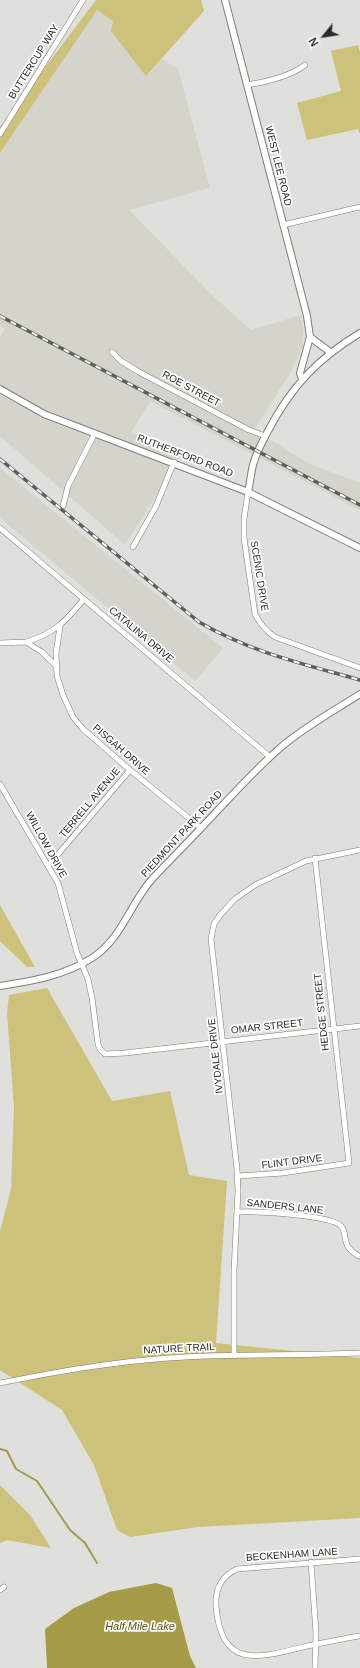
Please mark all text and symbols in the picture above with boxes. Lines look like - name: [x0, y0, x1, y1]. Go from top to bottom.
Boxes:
- north arrow: [304, 16, 344, 56]
- street label: BUTTERCUP WAY: [6, 23, 62, 101]
- text: N: [306, 36, 321, 48]
- street label: WEST LEE ROAD: [262, 125, 294, 207]
- street label: ROE STREET: [160, 369, 222, 409]
- street label: RUTHERFORD ROAD: [135, 432, 235, 480]
- street label: SCENIC DRIVE: [248, 540, 270, 612]
- street label: CATALINA DRIVE: [106, 604, 176, 666]
- street label: PISGAH DRIVE: [90, 722, 152, 778]
- street label: TERRELL AVENUE: [57, 765, 123, 841]
- street label: PIEDMONT PARK ROAD: [139, 788, 225, 880]
- street label: WILLOW DRIVE: [23, 810, 69, 880]
- street label: HEDGE STREET: [312, 973, 332, 1051]
- street label: OMAR STREET: [230, 1017, 304, 1037]
- street label: IVYDALE DRIVE: [206, 1018, 226, 1094]
- street label: FLINT DRIVE: [261, 1152, 323, 1172]
- street label: SANDERS LANE: [246, 1197, 324, 1217]
- street label: NATURE TRAIL: [143, 1341, 215, 1357]
- street label: BECKENHAM LANE: [246, 1546, 338, 1564]
- water label: Half Mile Lake: [105, 1620, 175, 1634]

